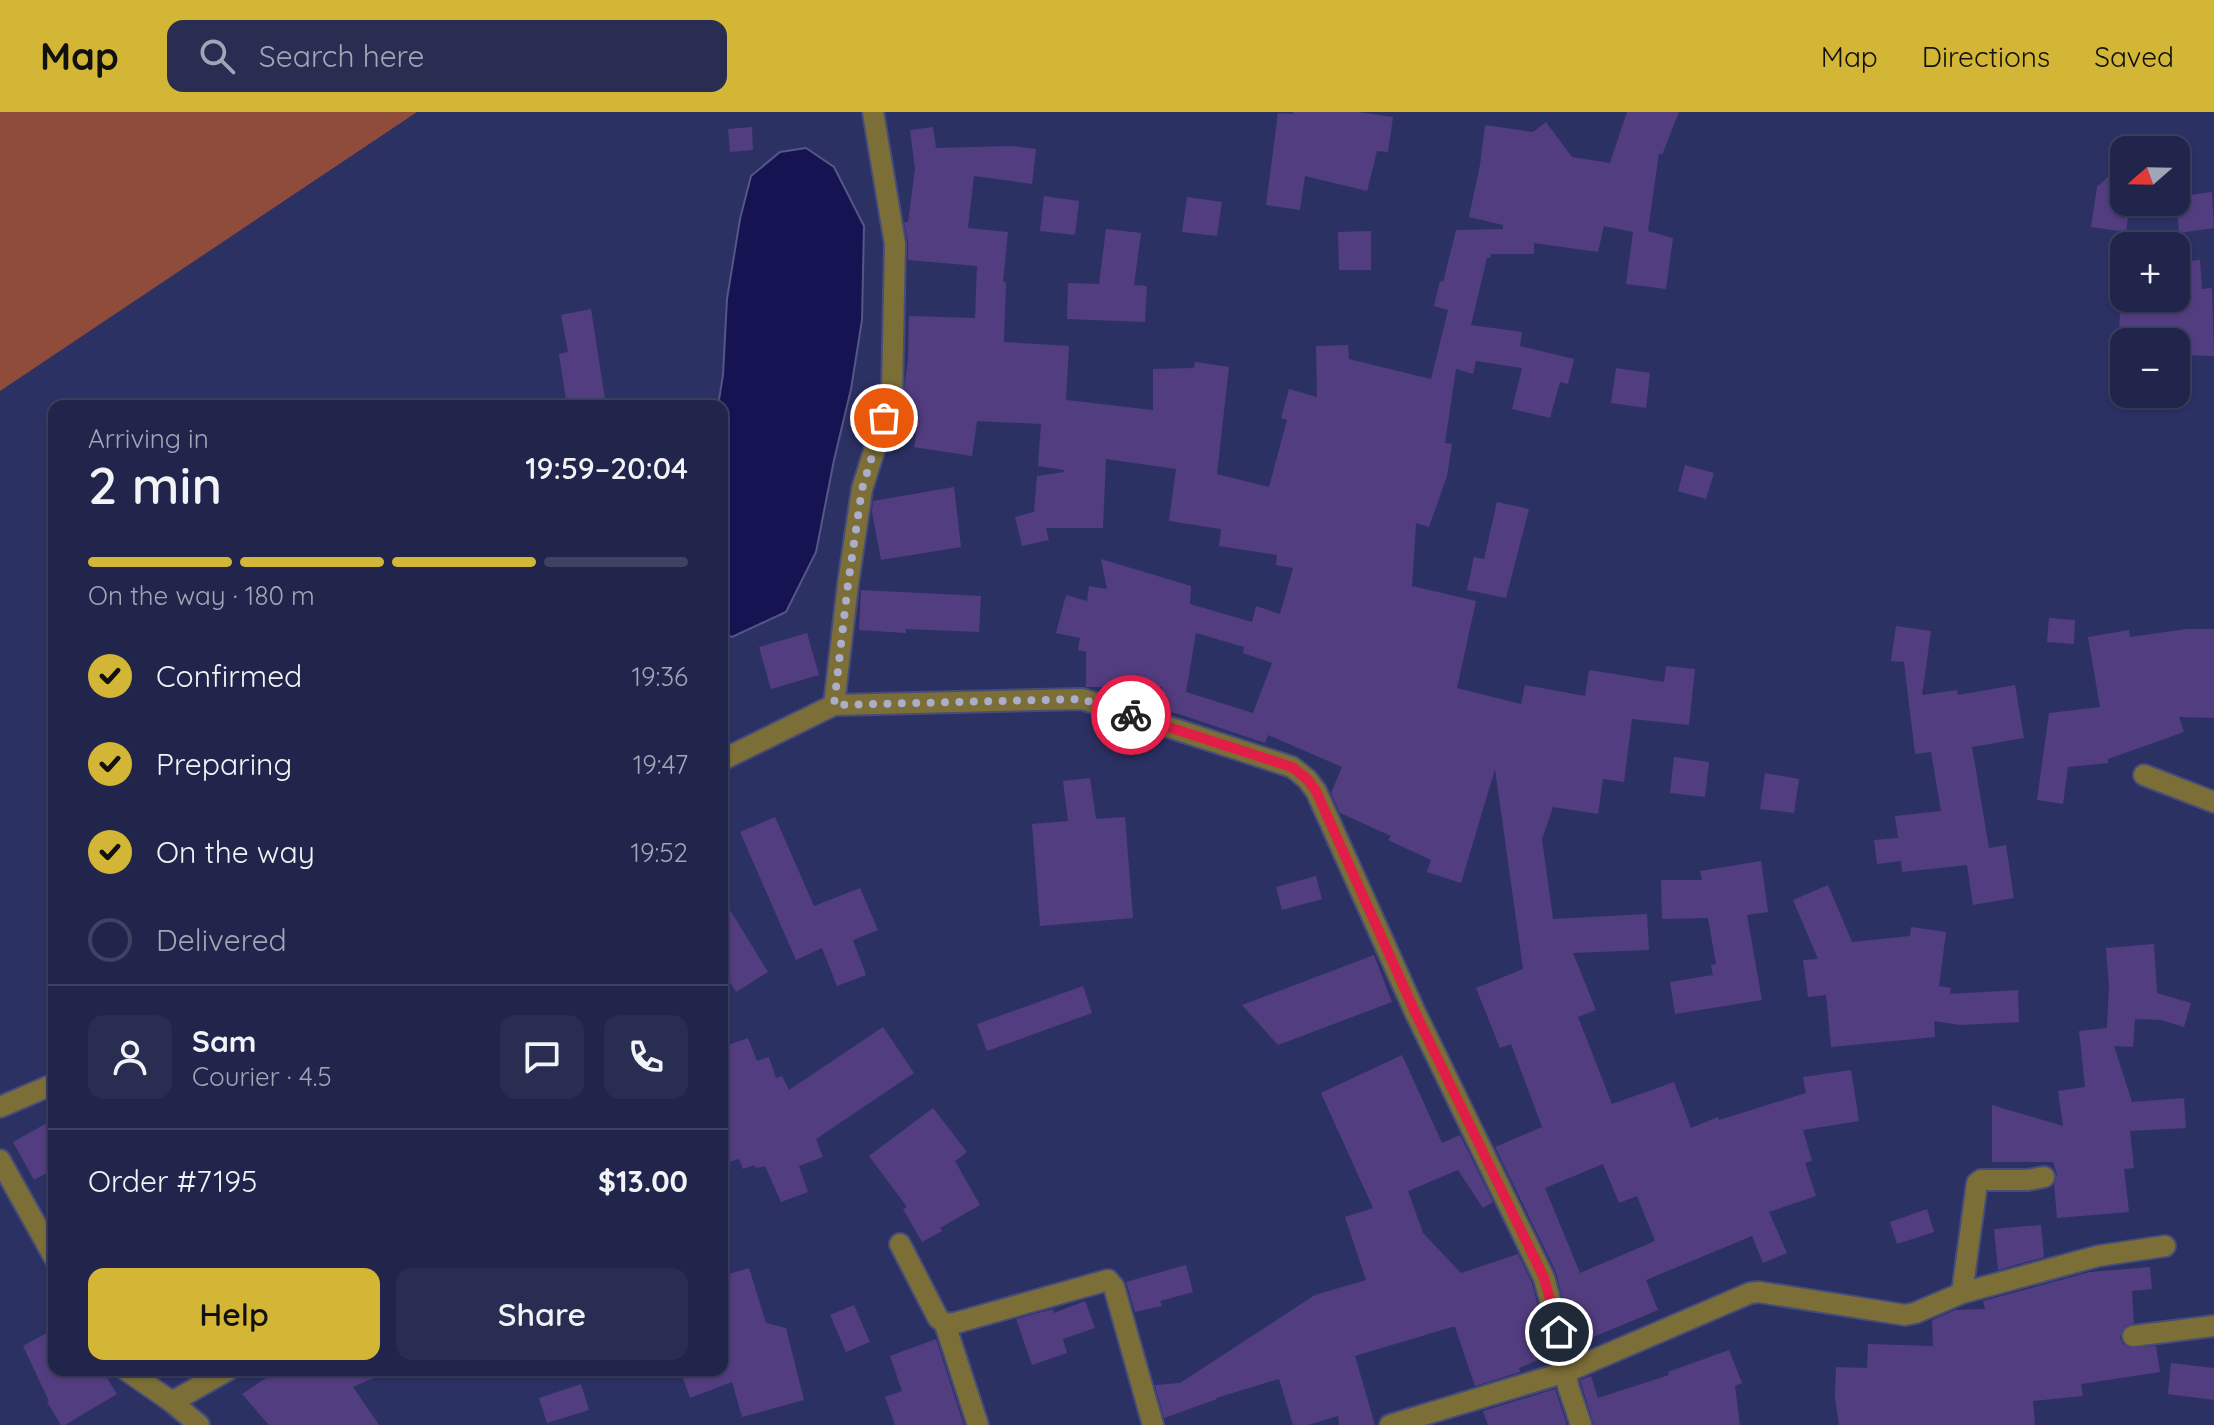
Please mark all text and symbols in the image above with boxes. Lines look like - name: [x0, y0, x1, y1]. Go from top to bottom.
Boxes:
- search box: [167, 20, 727, 92]
- text: Map: [40, 32, 119, 80]
- icon: search: [195, 34, 239, 78]
- text: Search here: [259, 37, 424, 75]
- text: Map: [1821, 39, 1878, 74]
- text: Directions: [1922, 39, 2050, 74]
- text: Saved: [2094, 39, 2174, 74]
- north arrow: [2110, 136, 2190, 216]
- map controls: [2110, 136, 2190, 408]
- button: +: [2110, 232, 2190, 312]
- button: −: [2110, 328, 2190, 408]
- pin: [850, 384, 918, 452]
- icon: bag: [862, 396, 906, 440]
- text: Arriving in: [88, 422, 209, 455]
- text: 19:59–20:04: [525, 449, 688, 487]
- text: 2 min: [88, 452, 222, 517]
- text: On the way · 180 m: [88, 579, 315, 612]
- icon: check: [88, 654, 132, 698]
- text: Confirmed: [156, 657, 302, 695]
- text: 19:36: [631, 660, 688, 693]
- courier: [1091, 675, 1171, 755]
- icon: bike: [1109, 693, 1153, 737]
- icon: check: [88, 742, 132, 786]
- text: Preparing: [156, 745, 292, 783]
- text: 19:47: [633, 748, 688, 781]
- icon: check: [88, 830, 132, 874]
- text: On the way: [156, 833, 315, 871]
- text: 19:52: [630, 836, 688, 869]
- text: Delivered: [156, 921, 287, 959]
- button: person: [88, 1015, 172, 1099]
- button: chat: [500, 1015, 584, 1099]
- button: phone: [604, 1015, 688, 1099]
- text: Sam: [192, 1022, 256, 1060]
- text: Courier · 4.5: [192, 1060, 332, 1093]
- text: Order #7195: [88, 1162, 257, 1200]
- text: $13.00: [598, 1162, 688, 1200]
- button: Help: [88, 1268, 380, 1360]
- button: Share: [396, 1268, 688, 1360]
- pin: [1525, 1298, 1593, 1366]
- icon: home: [1537, 1310, 1581, 1354]

